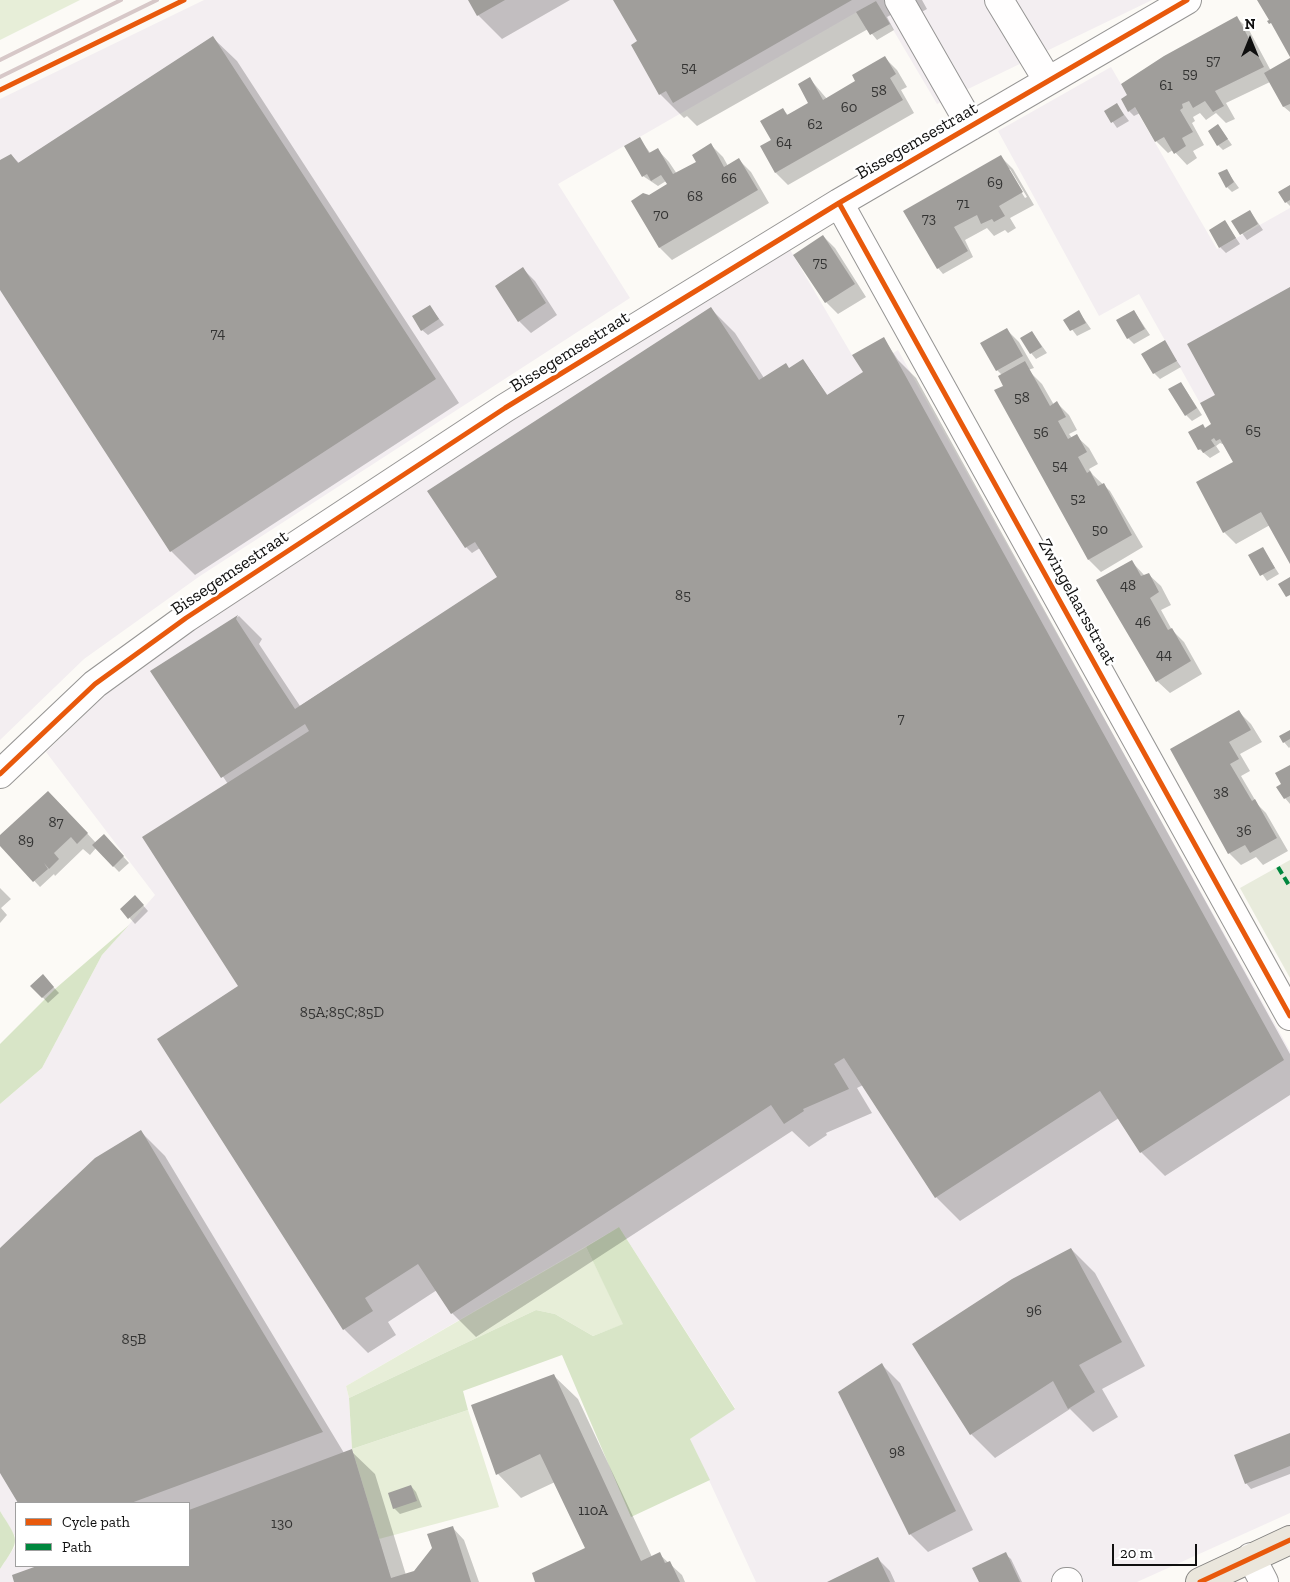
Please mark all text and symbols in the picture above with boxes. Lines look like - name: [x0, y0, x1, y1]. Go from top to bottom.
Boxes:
- north arrow: [1225, 15, 1275, 65]
- text: N: [1245, 16, 1255, 33]
- house number: 57: [1206, 52, 1220, 70]
- house number: 54: [681, 59, 697, 77]
- house number: 59: [1182, 65, 1198, 83]
- house number: 61: [1159, 77, 1173, 95]
- house number: 58: [871, 82, 887, 100]
- street label: Bissegemsestraat: [852, 98, 982, 184]
- house number: 60: [841, 99, 857, 117]
- house number: 62: [807, 116, 823, 134]
- house number: 64: [776, 134, 792, 152]
- house number: 66: [721, 170, 737, 188]
- house number: 69: [987, 174, 1003, 192]
- house number: 68: [687, 188, 703, 206]
- house number: 71: [957, 195, 969, 213]
- house number: 70: [653, 206, 669, 224]
- house number: 73: [922, 210, 936, 228]
- house number: 75: [813, 254, 827, 272]
- street label: Bissegemsestraat: [506, 307, 634, 397]
- house number: 74: [211, 325, 225, 343]
- house number: 58: [1014, 389, 1030, 407]
- house number: 65: [1245, 422, 1261, 440]
- house number: 56: [1033, 424, 1049, 442]
- house number: 54: [1052, 457, 1068, 475]
- house number: 52: [1070, 490, 1086, 508]
- house number: 50: [1092, 521, 1108, 539]
- street label: Bissegemsestraat: [167, 526, 293, 620]
- street label: Zwingelaarsstraat: [1033, 535, 1121, 669]
- house number: 48: [1120, 577, 1136, 595]
- house number: 85: [675, 587, 691, 605]
- house number: 46: [1135, 613, 1151, 631]
- house number: 44: [1156, 646, 1172, 664]
- house number: 7: [897, 710, 905, 728]
- house number: 38: [1213, 784, 1229, 802]
- house number: 87: [48, 814, 64, 832]
- house number: 36: [1236, 822, 1252, 840]
- house number: 89: [18, 832, 34, 850]
- house number: 85A;85C;85D: [300, 1004, 384, 1022]
- house number: 96: [1026, 1302, 1042, 1320]
- house number: 85B: [122, 1331, 146, 1349]
- house number: 98: [889, 1443, 905, 1461]
- legend: [15, 1502, 190, 1567]
- house number: 110A: [578, 1502, 608, 1520]
- text: Cycle path: [62, 1513, 130, 1531]
- house number: 130: [271, 1515, 293, 1533]
- scale bar: [1115, 1534, 1200, 1566]
- text: Path: [62, 1538, 92, 1556]
- text: 20 m: [1120, 1544, 1153, 1562]

